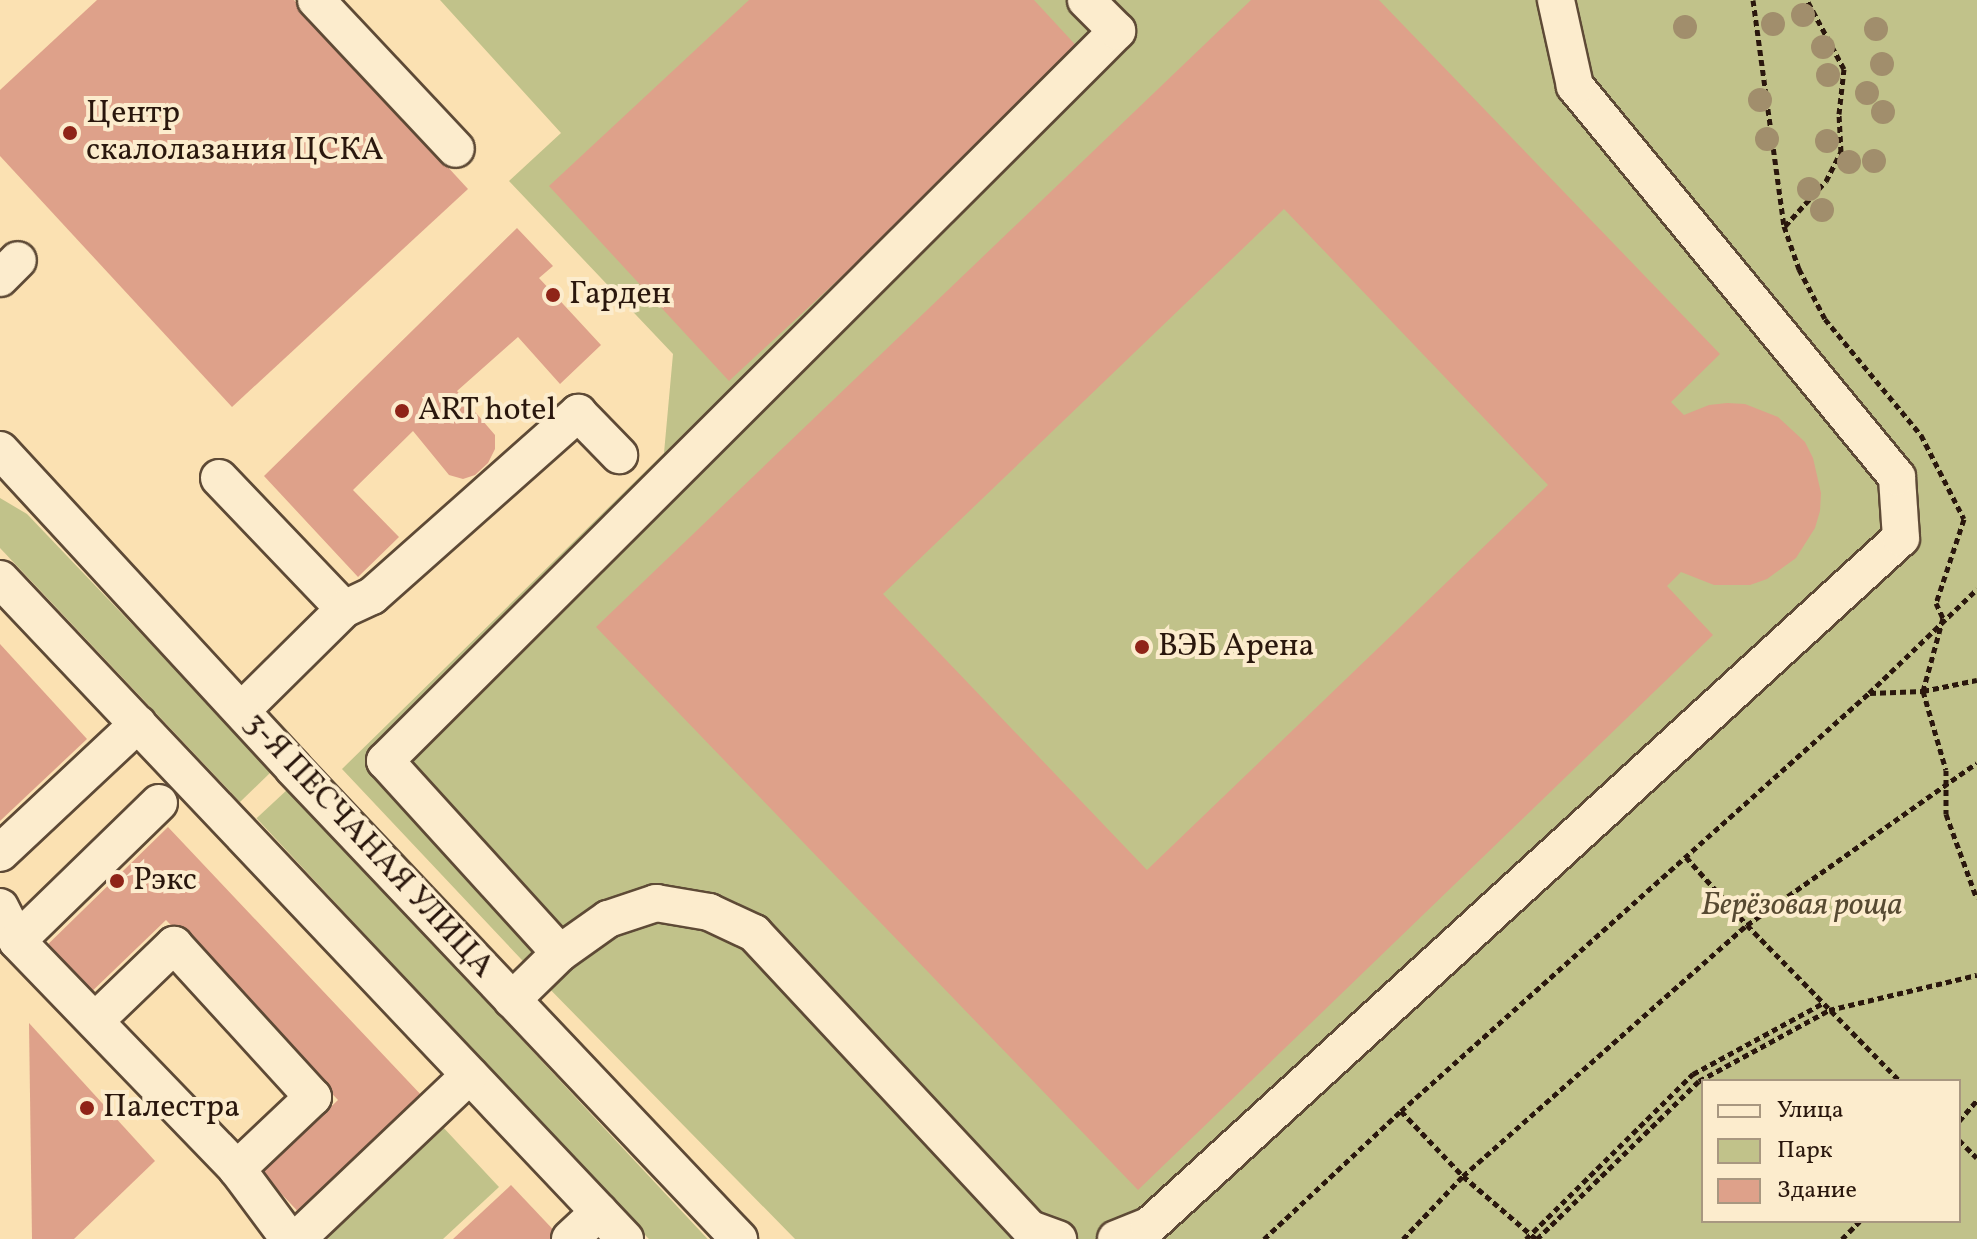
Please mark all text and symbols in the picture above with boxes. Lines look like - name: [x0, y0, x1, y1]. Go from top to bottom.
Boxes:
- place label: Центр скалолазания ЦСКА: [86, 96, 383, 171]
- marker: Центр скалолазания ЦСКА: [61, 124, 79, 142]
- place label: Гарден: [569, 276, 671, 314]
- marker: Гарден: [544, 286, 562, 304]
- place label: ART hotel: [418, 392, 557, 430]
- marker: ART hotel: [393, 402, 411, 420]
- place label: ВЭБ Арена: [1158, 628, 1315, 666]
- marker: ВЭБ Арена: [1133, 638, 1151, 656]
- street label: 3-Я ПЕСЧАНАЯ УЛИЦА: [235, 705, 501, 987]
- place label: Рэкс: [133, 862, 197, 900]
- marker: Рэкс: [108, 872, 126, 890]
- park label: Берёзовая роща: [1701, 887, 1903, 925]
- legend: [1701, 1079, 1961, 1223]
- place label: Палестра: [103, 1089, 240, 1127]
- text: Улица: [1777, 1094, 1844, 1128]
- marker: Палестра: [78, 1099, 96, 1117]
- text: Парк: [1777, 1134, 1833, 1168]
- text: Здание: [1777, 1174, 1857, 1208]

